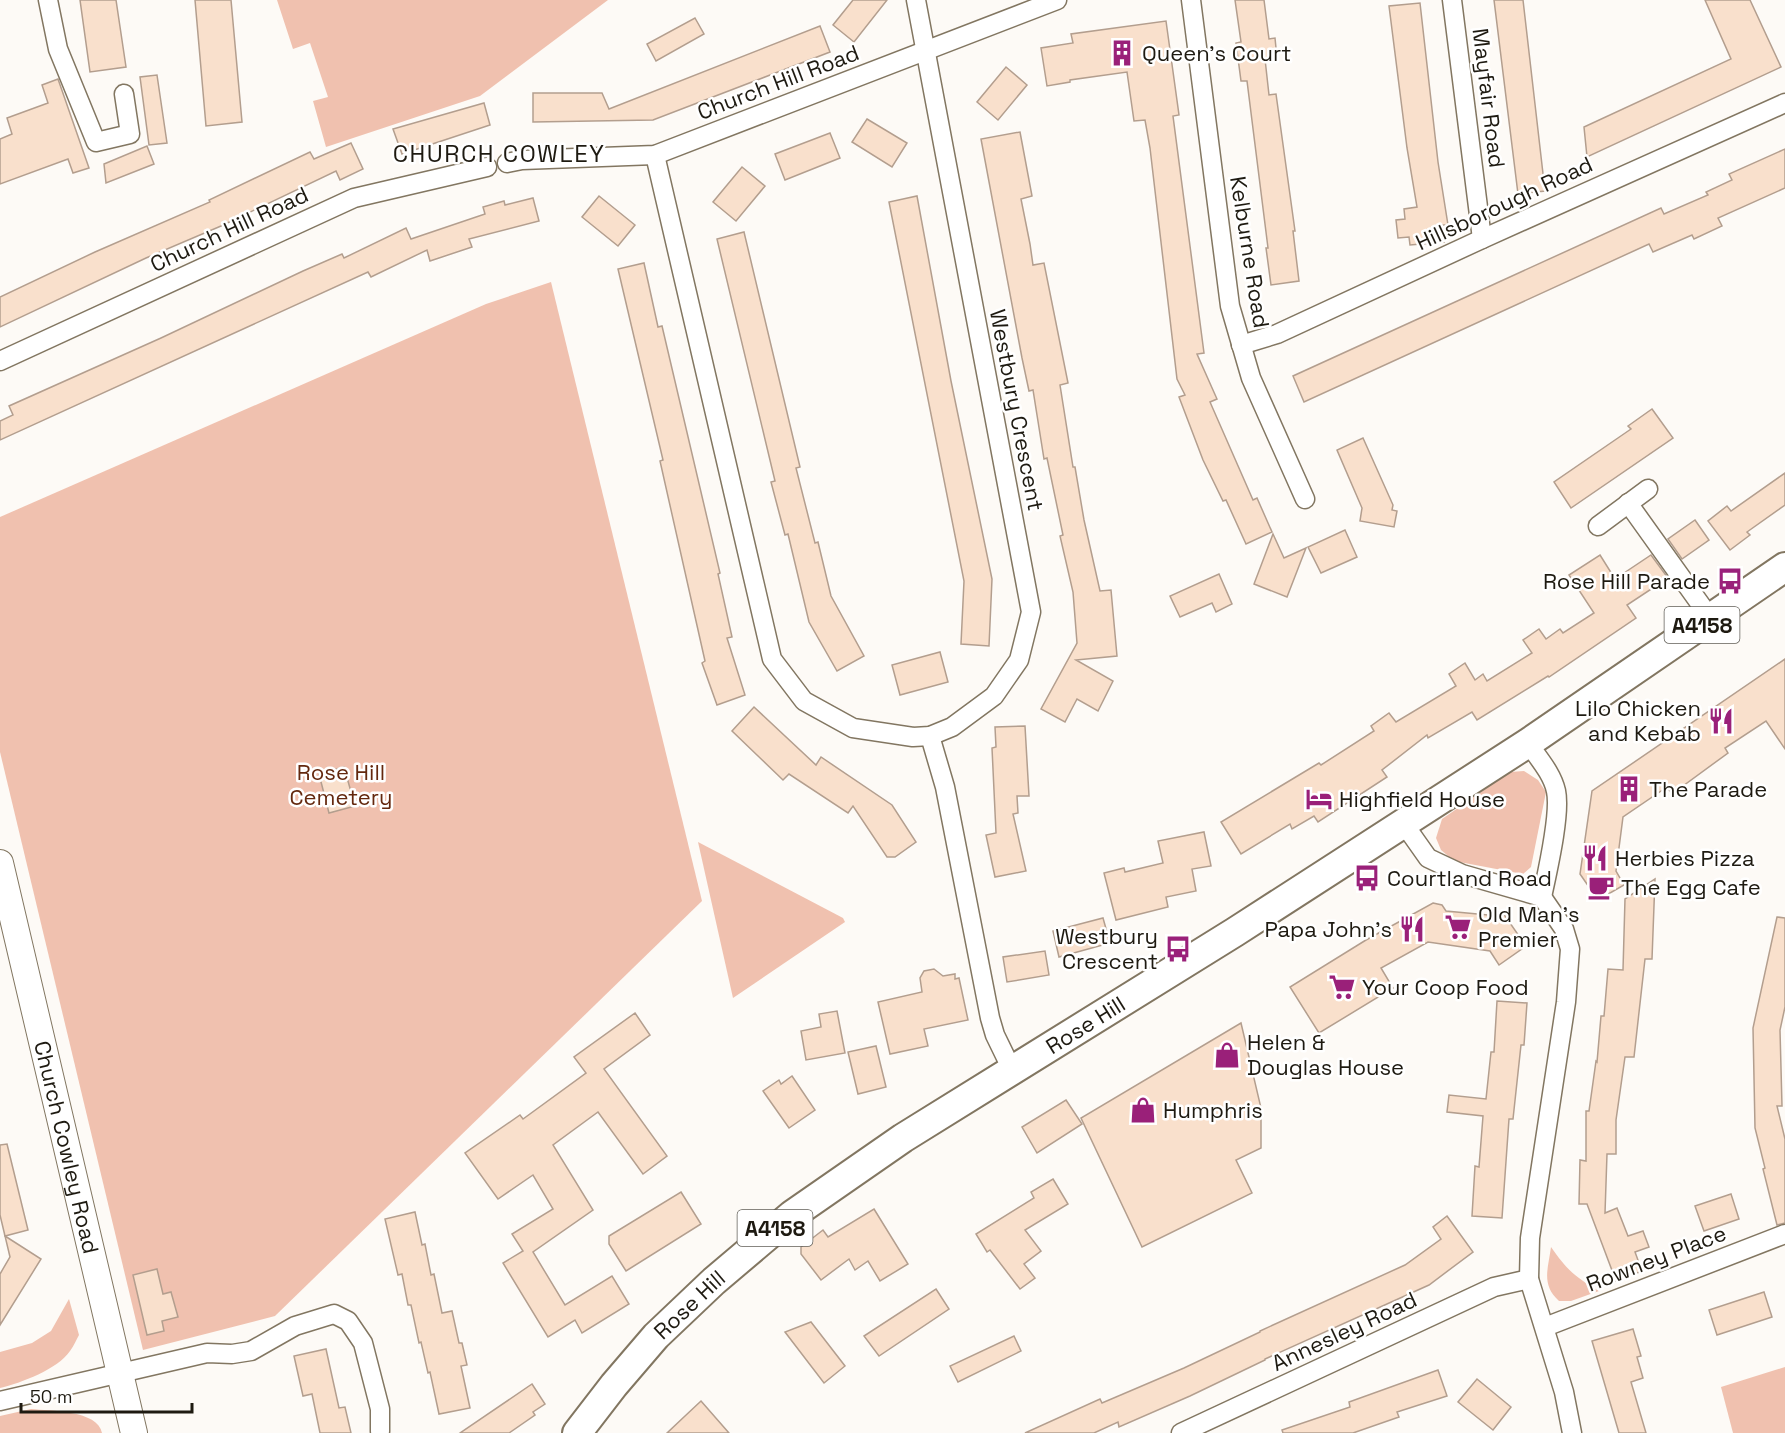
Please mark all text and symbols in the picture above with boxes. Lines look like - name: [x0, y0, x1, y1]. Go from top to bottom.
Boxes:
- street label: Mayfair Road: [1467, 27, 1511, 169]
- street label: Church Hill Road: [693, 38, 863, 126]
- building icon: Queen's Court: [1107, 38, 1137, 68]
- place label: Queen's Court: [1142, 39, 1291, 67]
- district label: CHURCH COWLEY: [393, 138, 605, 169]
- street label: Hillsborough Road: [1411, 150, 1597, 256]
- street label: Kelburne Road: [1224, 174, 1276, 330]
- street label: Church Hill Road: [145, 180, 313, 278]
- street label: Westbury Crescent: [984, 307, 1050, 513]
- bus stop icon: Rose Hill Parade: [1715, 566, 1745, 596]
- place label: Rose Hill Parade: [1543, 567, 1710, 595]
- road number: A4158: [1664, 607, 1740, 643]
- place label: Lilo Chicken and Kebab: [1575, 694, 1701, 747]
- restaurant icon: Lilo Chicken and Kebab: [1706, 706, 1736, 736]
- park label: Rose Hill Cemetery: [289, 758, 393, 811]
- building icon: The Parade: [1614, 774, 1644, 804]
- place label: The Parade: [1649, 775, 1767, 803]
- hotel icon: Highfield House: [1304, 784, 1334, 814]
- place label: Highfield House: [1339, 785, 1505, 813]
- restaurant icon: Herbies Pizza: [1580, 843, 1610, 873]
- place label: Herbies Pizza: [1615, 844, 1755, 872]
- bus stop icon: Courtland Road: [1352, 863, 1382, 893]
- place label: Courtland Road: [1387, 864, 1552, 892]
- cafe icon: The Egg Cafe: [1586, 872, 1616, 902]
- place label: The Egg Cafe: [1621, 873, 1761, 901]
- place label: Old Man's Premier: [1478, 900, 1580, 953]
- supermarket icon: Old Man's Premier: [1443, 912, 1473, 942]
- restaurant icon: Papa John's: [1397, 914, 1427, 944]
- place label: Papa John's: [1264, 915, 1392, 943]
- place label: Westbury Crescent: [1055, 922, 1158, 975]
- bus stop icon: Westbury Crescent: [1163, 934, 1193, 964]
- supermarket icon: Your Coop Food: [1327, 972, 1357, 1002]
- place label: Your Coop Food: [1362, 973, 1529, 1001]
- street label: Rose Hill: [1040, 990, 1130, 1060]
- place label: Helen & Douglas House: [1247, 1028, 1404, 1081]
- street label: Church Cowley Road: [28, 1038, 105, 1256]
- shop icon: Helen & Douglas House: [1212, 1040, 1242, 1070]
- shop icon: Humphris: [1128, 1095, 1158, 1125]
- place label: Humphris: [1163, 1096, 1263, 1124]
- road number: A4158: [738, 1210, 812, 1246]
- street label: Rowney Place: [1582, 1218, 1730, 1298]
- street label: Rose Hill: [648, 1264, 731, 1345]
- street label: Annesley Road: [1267, 1285, 1421, 1377]
- scale bar: [21, 1376, 192, 1414]
- text: 50 m: [30, 1385, 72, 1408]

